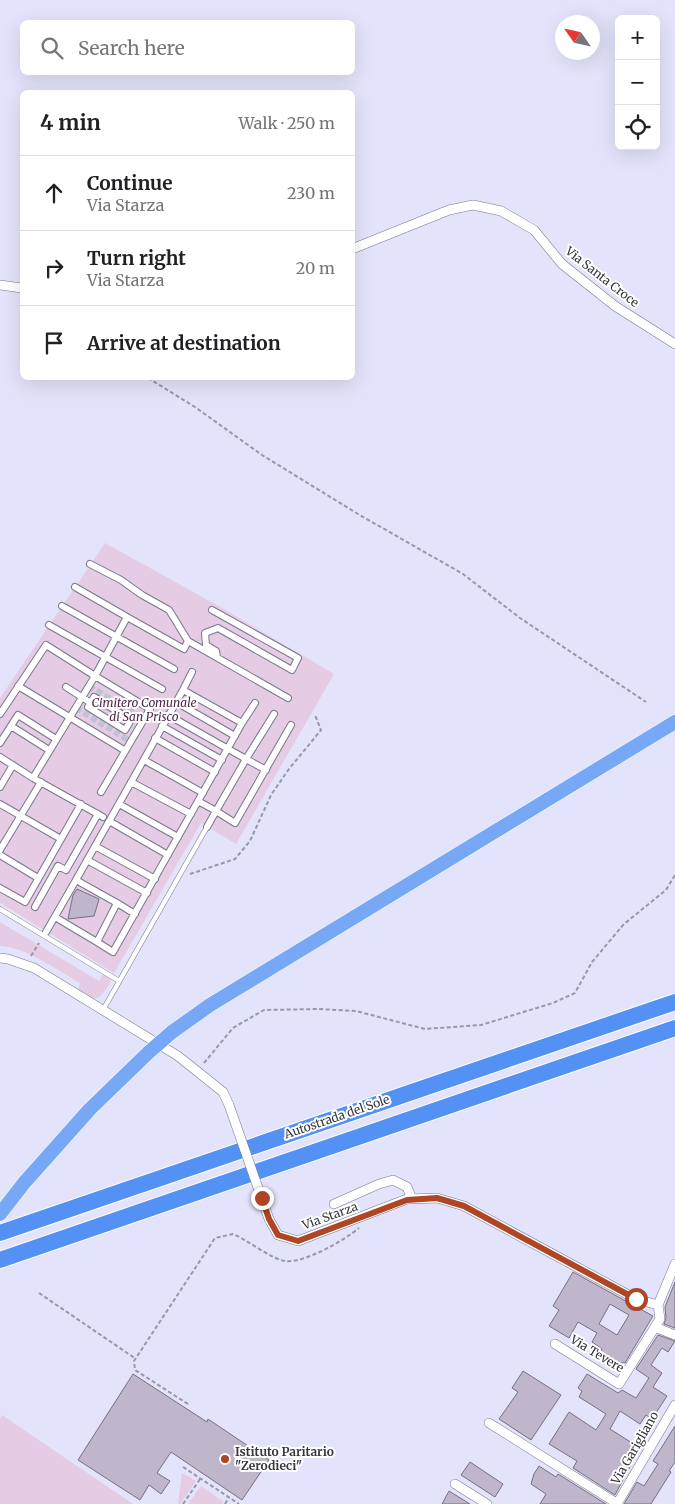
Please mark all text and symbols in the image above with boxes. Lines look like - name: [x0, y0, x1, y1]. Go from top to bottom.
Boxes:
- north arrow: [555, 15, 600, 60]
- map controls: [615, 15, 660, 150]
- button: +: [615, 15, 660, 60]
- search box: [20, 20, 355, 75]
- icon: search: [38, 34, 66, 62]
- text: Search here: [78, 36, 185, 60]
- button: −: [615, 60, 660, 105]
- button: locate: [615, 105, 660, 150]
- text: 4 min: [40, 109, 101, 136]
- text: Walk · 250 m: [239, 113, 335, 133]
- text: Continue: [87, 171, 173, 195]
- icon: ahead: [40, 179, 68, 207]
- text: 230 m: [287, 183, 335, 203]
- text: Via Starza: [87, 195, 164, 215]
- street label: Via Santa Croce: [562, 243, 642, 310]
- text: Turn right: [87, 246, 186, 270]
- icon: right: [40, 254, 68, 282]
- text: 20 m: [296, 258, 335, 278]
- text: Via Starza: [87, 270, 164, 290]
- icon: arrive: [40, 329, 68, 357]
- text: Arrive at destination: [87, 331, 281, 355]
- park label: Cimitero Comunale di San Prisco: [91, 695, 197, 724]
- street label: Autostrada del Sole: [281, 1091, 391, 1142]
- route end: [251, 1187, 274, 1210]
- street label: Via Starza: [299, 1198, 360, 1233]
- route start: [625, 1288, 648, 1311]
- street label: Via Tevere: [567, 1331, 627, 1375]
- street label: Via Garigliano: [607, 1409, 661, 1488]
- place label: Istituto Paritario "Zerodieci": [235, 1444, 334, 1473]
- marker: Istituto Paritario "Zerodieci": [219, 1453, 231, 1465]

